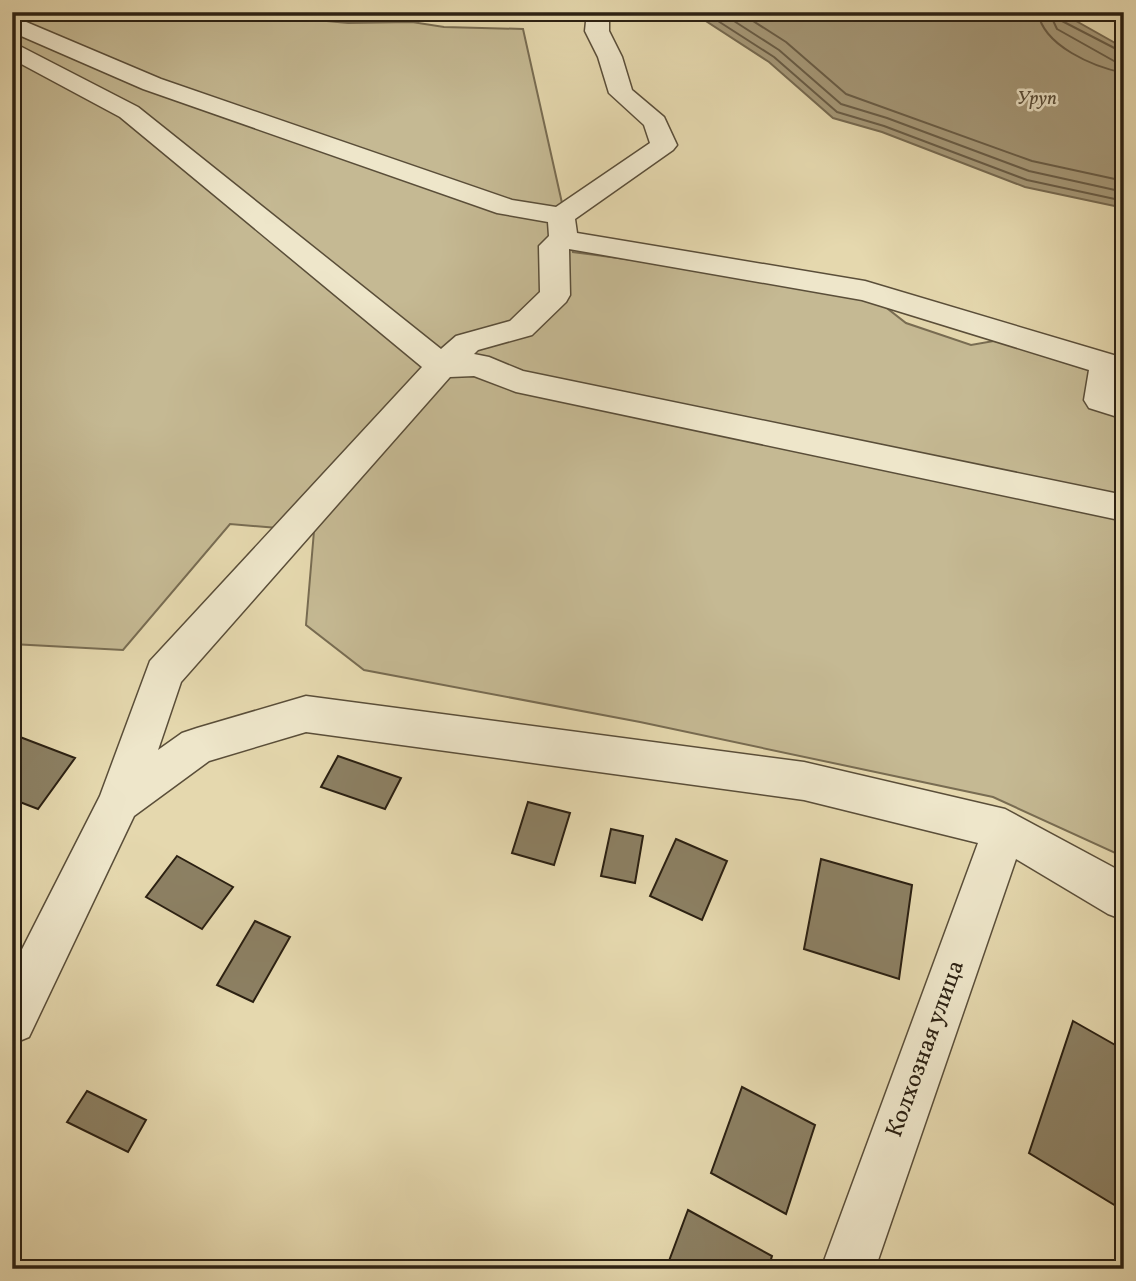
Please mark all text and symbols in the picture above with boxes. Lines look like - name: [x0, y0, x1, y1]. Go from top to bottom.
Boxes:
- water label: Уруп: [1017, 86, 1057, 112]
- street label: Колхозная улица: [878, 956, 974, 1142]

